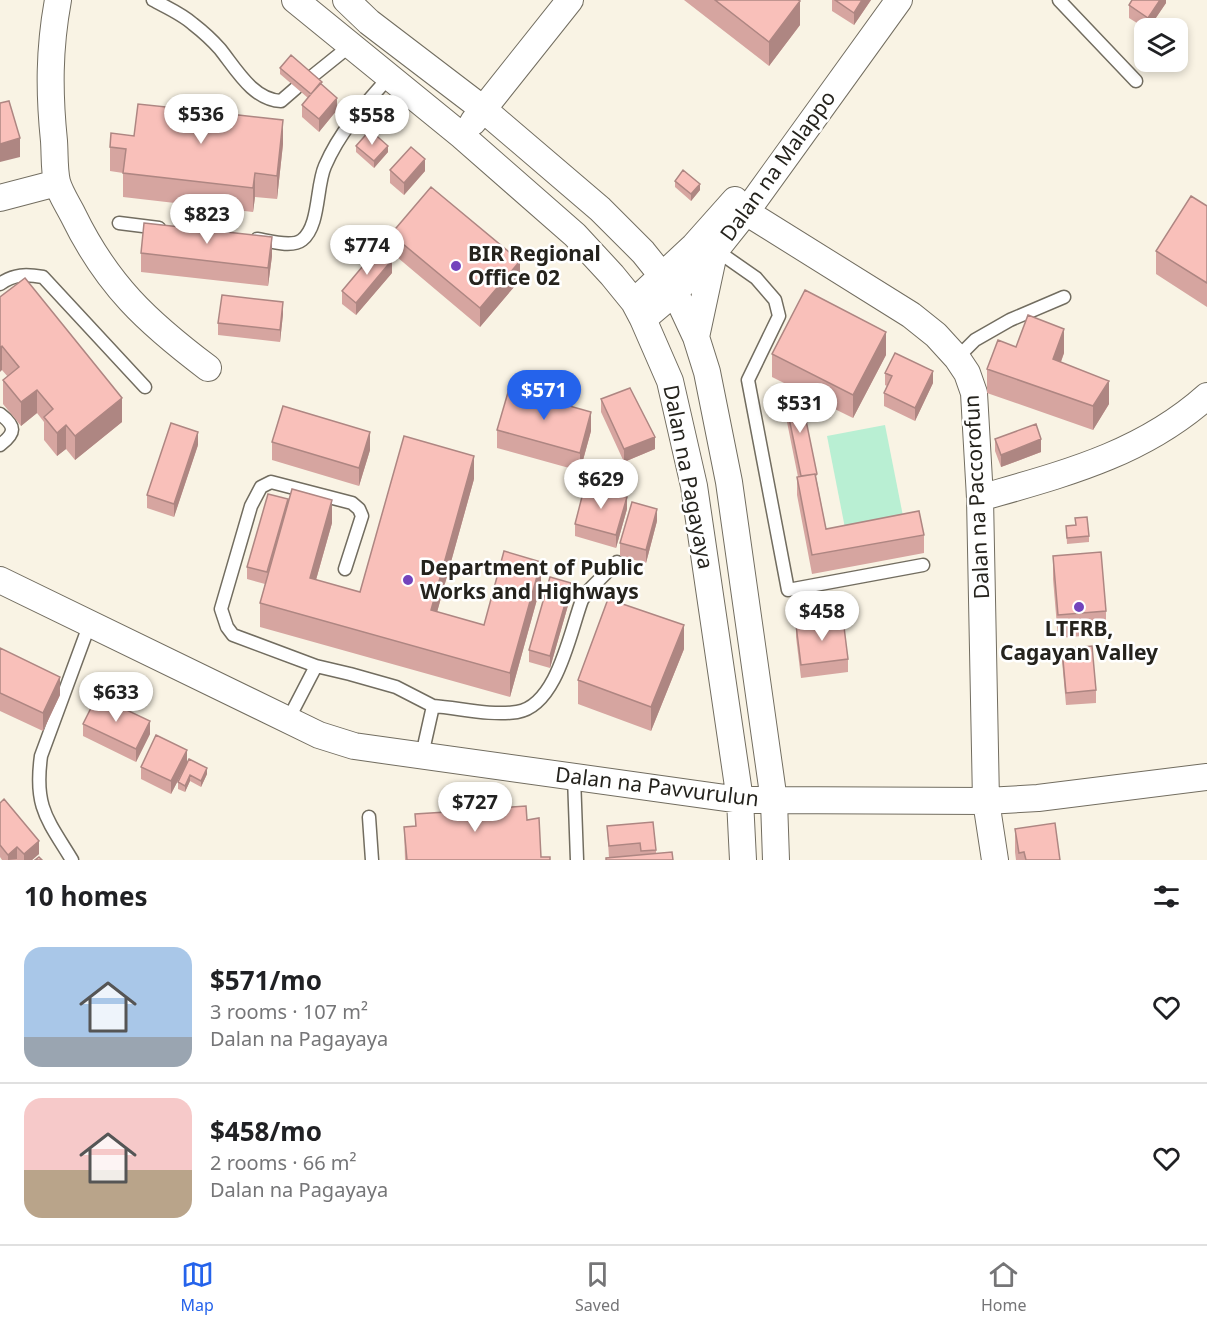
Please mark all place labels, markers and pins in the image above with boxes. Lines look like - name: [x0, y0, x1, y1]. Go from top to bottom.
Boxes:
- pin: $536: [165, 94, 237, 145]
- pin: $558: [336, 95, 408, 146]
- pin: $823: [171, 194, 243, 245]
- pin: $774: [331, 225, 403, 276]
- place label: BIR Regional Office 02: [468, 239, 601, 291]
- marker: BIR Regional Office 02: [449, 259, 463, 273]
- pin: $571: [508, 370, 580, 421]
- pin: $531: [764, 383, 836, 434]
- pin: $629: [565, 459, 637, 510]
- place label: Department of Public Works and Highways: [420, 553, 644, 605]
- marker: Department of Public Works and Highways: [401, 573, 415, 587]
- pin: $458: [786, 591, 858, 642]
- marker: LTFRB, Cagayan Valley: [1072, 600, 1086, 614]
- place label: LTFRB, Cagayan Valley: [1000, 614, 1158, 666]
- pin: $633: [80, 672, 152, 723]
- pin: $727: [439, 782, 511, 833]

